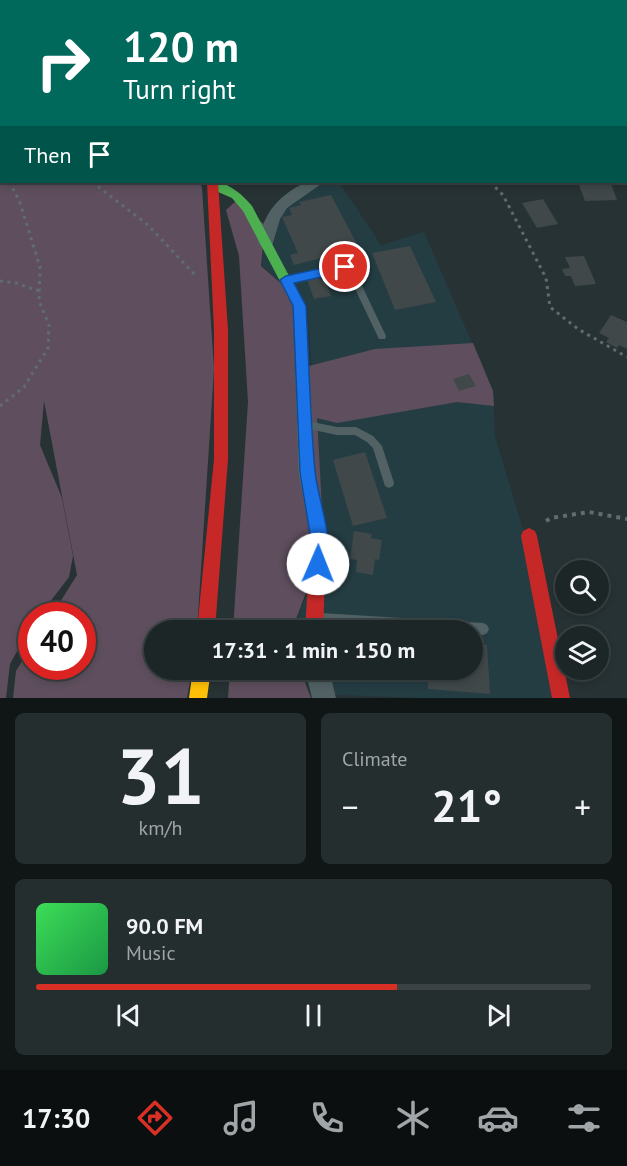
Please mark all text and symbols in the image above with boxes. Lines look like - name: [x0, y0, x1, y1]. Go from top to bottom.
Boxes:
- text: 120 m: [123, 19, 239, 74]
- icon: right: [24, 24, 102, 102]
- text: Turn right: [123, 72, 236, 106]
- icon: arrive: [83, 138, 116, 171]
- text: Then: [24, 141, 71, 169]
- pin: [319, 241, 370, 292]
- icon: arrive: [328, 250, 361, 283]
- position arrow: [286, 532, 350, 596]
- map controls: [555, 560, 609, 680]
- button: search: [555, 560, 609, 614]
- speed limit sign: 40: [18, 602, 96, 680]
- button: layers: [555, 626, 609, 680]
- text: 17:31 · 1 min · 150 m: [212, 636, 415, 664]
- text: 31: [116, 725, 205, 826]
- text: Climate: [342, 746, 408, 772]
- text: 21°: [431, 776, 502, 834]
- text: −: [342, 785, 359, 828]
- text: +: [574, 785, 591, 828]
- text: km/h: [139, 815, 182, 841]
- text: 90.0 FM: [126, 912, 203, 940]
- text: Music: [126, 940, 175, 966]
- icon: previous: [112, 999, 145, 1032]
- icon: pause: [297, 999, 330, 1032]
- icon: next: [482, 999, 515, 1032]
- icon: directions: [134, 1097, 176, 1139]
- icon: music: [220, 1097, 262, 1139]
- icon: phone: [306, 1097, 348, 1139]
- icon: climate: [392, 1097, 434, 1139]
- icon: car: [477, 1097, 519, 1139]
- icon: filters: [563, 1097, 605, 1139]
- text: 17:30: [22, 1101, 90, 1135]

